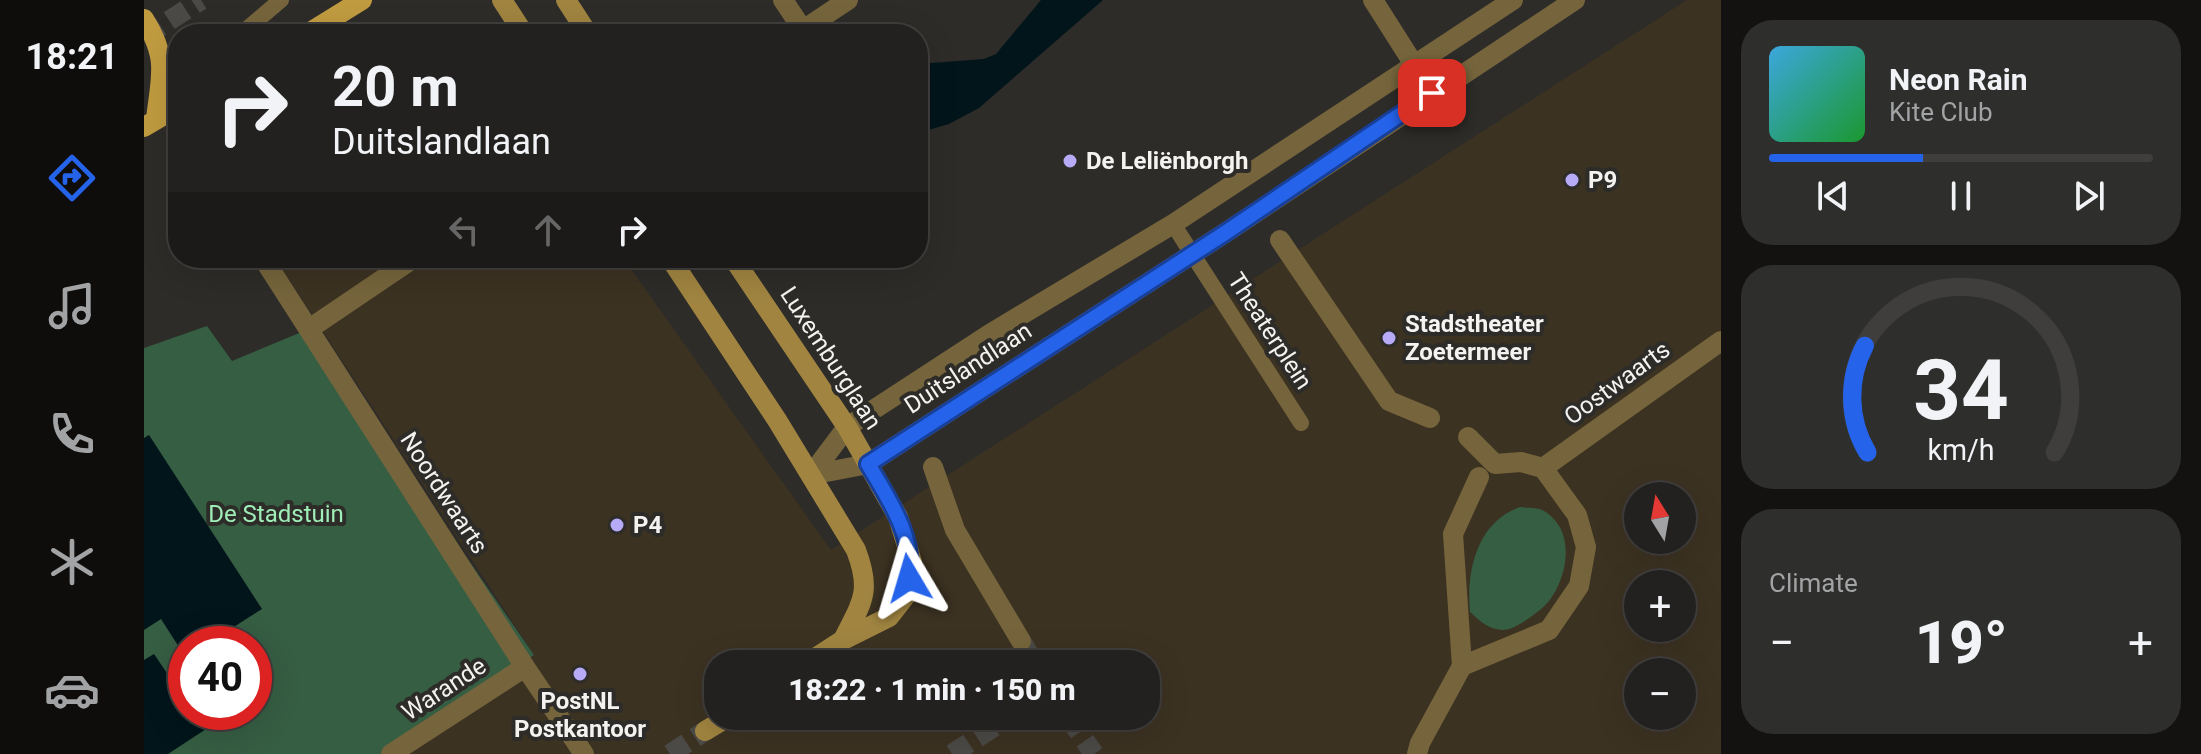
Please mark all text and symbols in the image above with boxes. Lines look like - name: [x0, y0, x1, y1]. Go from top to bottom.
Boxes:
- text: 18:21: [26, 36, 118, 78]
- text: 20 m: [332, 54, 459, 120]
- icon: right: [200, 56, 304, 160]
- pin: [1398, 59, 1466, 127]
- text: Neon Rain: [1889, 62, 2028, 97]
- icon: arrive: [1410, 71, 1454, 115]
- text: Kite Club: [1889, 97, 1993, 127]
- text: Duitslandlaan: [332, 121, 551, 163]
- place label: De Leliënborgh: [1086, 147, 1248, 175]
- icon: directions: [44, 150, 100, 206]
- marker: De Leliënborgh: [1061, 152, 1079, 170]
- place label: P9: [1588, 166, 1617, 194]
- marker: P9: [1563, 171, 1581, 189]
- icon: previous: [1811, 174, 1855, 218]
- icon: pause: [1939, 174, 1983, 218]
- icon: next: [2067, 174, 2111, 218]
- icon: left: [442, 208, 486, 252]
- icon: ahead: [526, 208, 570, 252]
- icon: right: [610, 208, 654, 252]
- street label: Theaterplein: [1222, 268, 1318, 394]
- icon: music: [44, 278, 100, 334]
- street label: Luxemburglaan: [774, 281, 888, 435]
- place label: Stadstheater Zoetermeer: [1405, 310, 1544, 366]
- street label: Duitslandlaan: [899, 317, 1037, 419]
- marker: Stadstheater Zoetermeer: [1380, 329, 1398, 347]
- street label: Oostwaarts: [1559, 335, 1675, 431]
- text: 34: [1913, 342, 2009, 439]
- icon: phone: [44, 406, 100, 462]
- street label: Noordwaarts: [394, 427, 494, 559]
- text: km/h: [1927, 433, 1995, 467]
- north arrow: [1624, 482, 1696, 554]
- map controls: [1624, 482, 1696, 730]
- park label: De Stadstuin: [208, 500, 344, 528]
- place label: P4: [633, 511, 662, 539]
- marker: P4: [608, 516, 626, 534]
- icon: climate: [44, 534, 100, 590]
- position arrow: [867, 536, 951, 620]
- text: Climate: [1769, 568, 1858, 598]
- button: +: [1624, 570, 1696, 642]
- text: 19°: [1915, 607, 2008, 678]
- text: −: [1769, 617, 1794, 669]
- text: +: [2128, 617, 2153, 669]
- speed limit sign: 40: [168, 626, 272, 730]
- street label: Warande: [397, 652, 491, 726]
- button: −: [1624, 658, 1696, 730]
- icon: car: [44, 662, 100, 718]
- marker: PostNL Postkantoor: [571, 665, 589, 683]
- text: 18:22 · 1 min · 150 m: [788, 672, 1076, 707]
- place label: PostNL Postkantoor: [514, 687, 646, 743]

